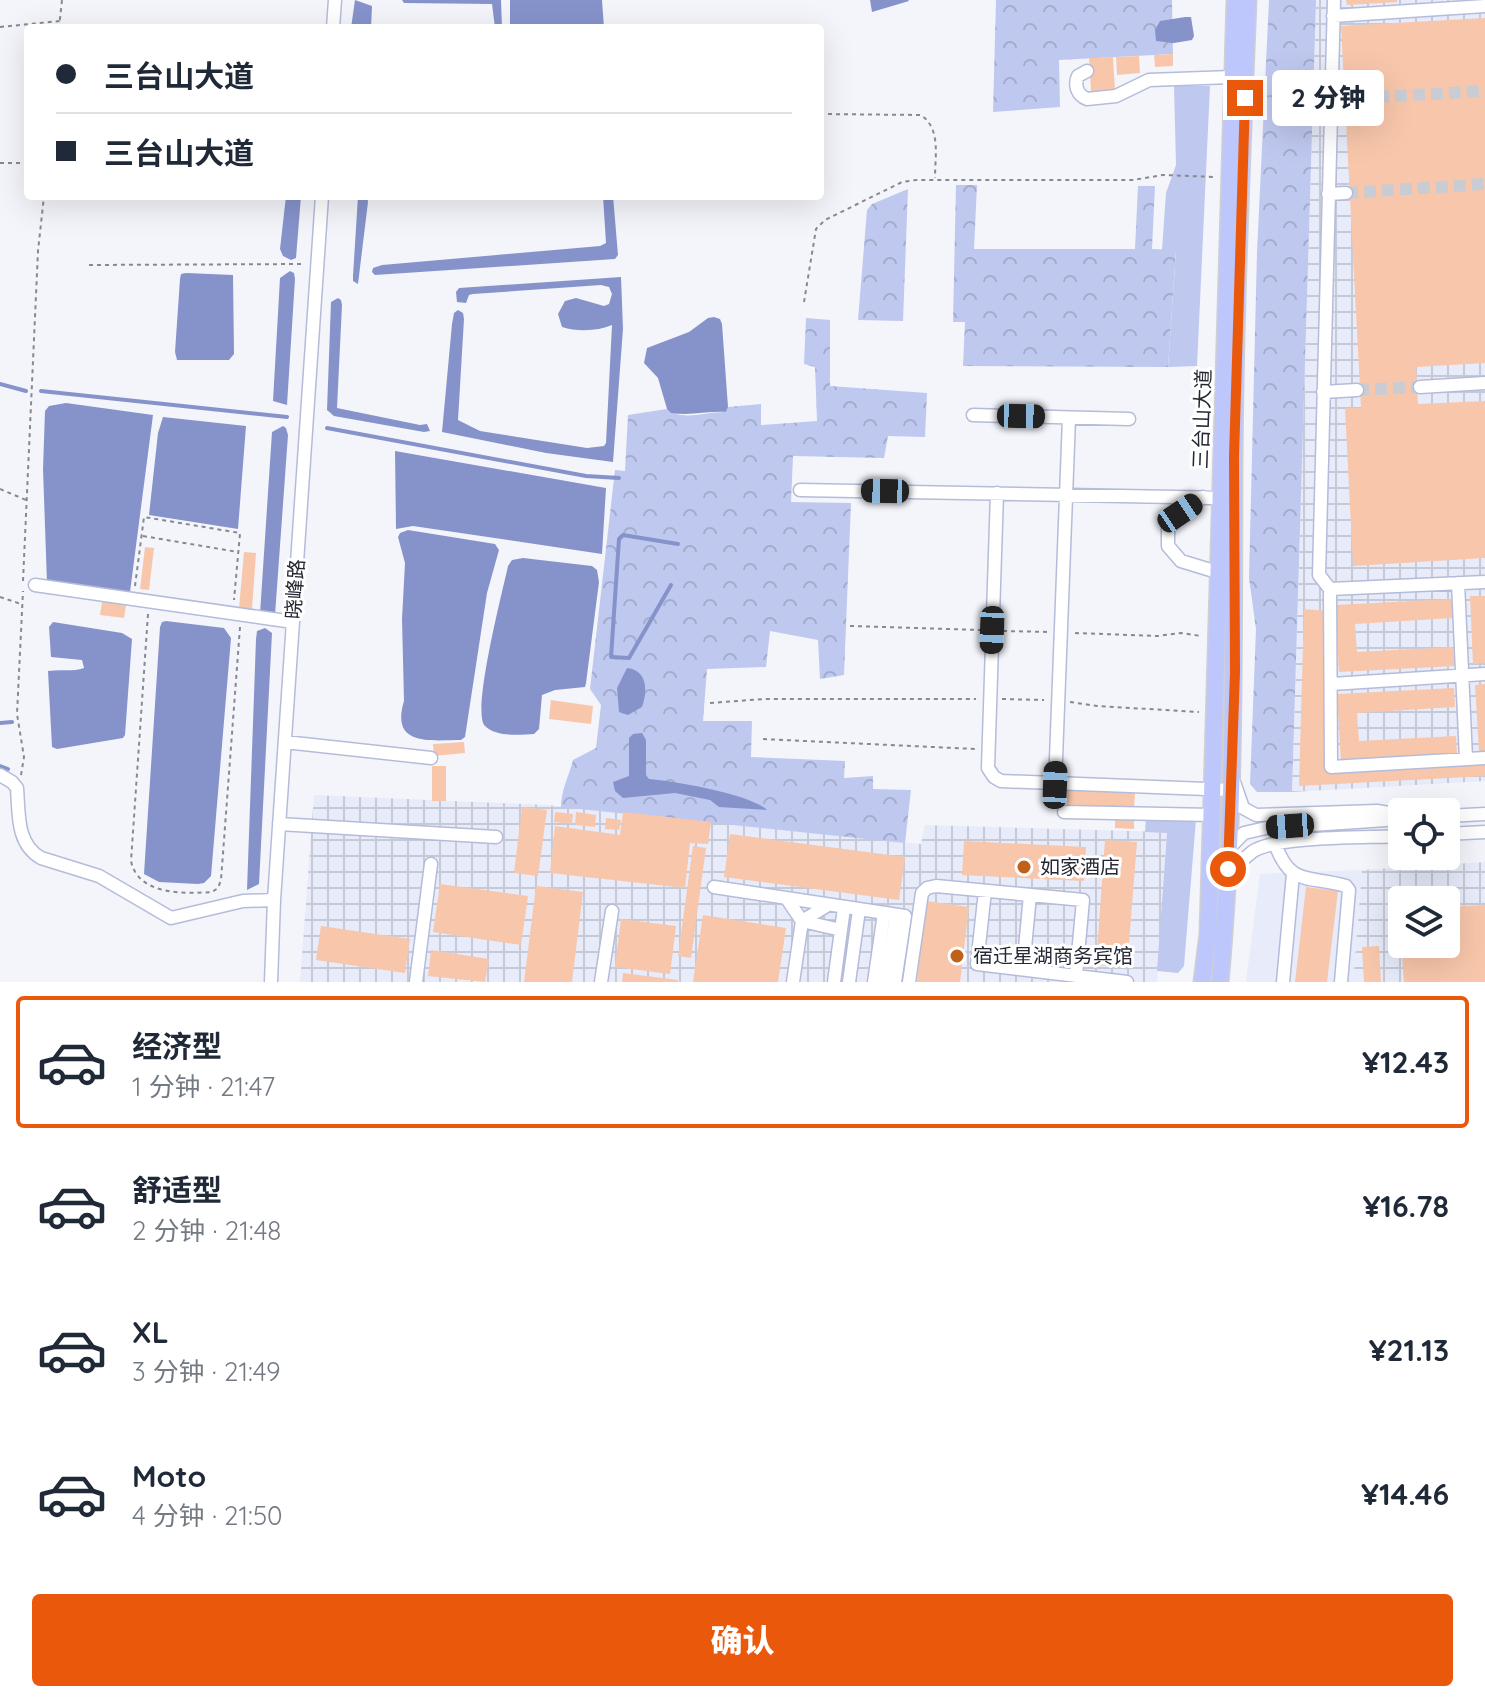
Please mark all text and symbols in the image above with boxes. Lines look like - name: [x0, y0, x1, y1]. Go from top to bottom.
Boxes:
- text: 三台山大道: [104, 57, 254, 95]
- callout: 2 分钟: [1273, 70, 1385, 126]
- route end: [1227, 80, 1263, 116]
- text: 2 分钟: [1291, 81, 1365, 114]
- text: 三台山大道: [104, 134, 254, 172]
- street label: 三台山大道: [1187, 369, 1216, 469]
- car: [997, 404, 1045, 428]
- car: [861, 479, 909, 503]
- car: [1153, 490, 1207, 536]
- street label: 晓峰路: [280, 558, 309, 620]
- car: [979, 606, 1005, 654]
- car: [1042, 761, 1068, 809]
- map controls: [1388, 798, 1460, 958]
- button: locate: [1388, 798, 1460, 870]
- car: [1265, 812, 1315, 840]
- route start: [1210, 851, 1246, 887]
- place label: 如家酒店: [1040, 854, 1120, 879]
- marker: 如家酒店: [1015, 858, 1033, 876]
- button: layers: [1388, 886, 1460, 958]
- place label: 宿迁星湖商务宾馆: [973, 943, 1133, 968]
- marker: 宿迁星湖商务宾馆: [948, 947, 966, 965]
- icon: car: [36, 1026, 108, 1098]
- text: 经济型: [132, 1027, 222, 1065]
- text: ¥12.43: [1362, 1043, 1449, 1081]
- text: 1 分钟 · 21:47: [132, 1070, 275, 1103]
- icon: car: [36, 1170, 108, 1242]
- text: 舒适型: [132, 1171, 222, 1209]
- text: ¥16.78: [1362, 1187, 1449, 1225]
- text: 2 分钟 · 21:48: [132, 1214, 281, 1247]
- text: XL: [132, 1313, 169, 1351]
- icon: car: [36, 1314, 108, 1386]
- text: ¥21.13: [1369, 1331, 1449, 1369]
- text: 3 分钟 · 21:49: [132, 1355, 281, 1388]
- text: Moto: [132, 1457, 206, 1495]
- icon: car: [36, 1458, 108, 1530]
- text: ¥14.46: [1361, 1475, 1449, 1513]
- text: 4 分钟 · 21:50: [132, 1499, 283, 1532]
- button: 确认: [32, 1594, 1453, 1686]

